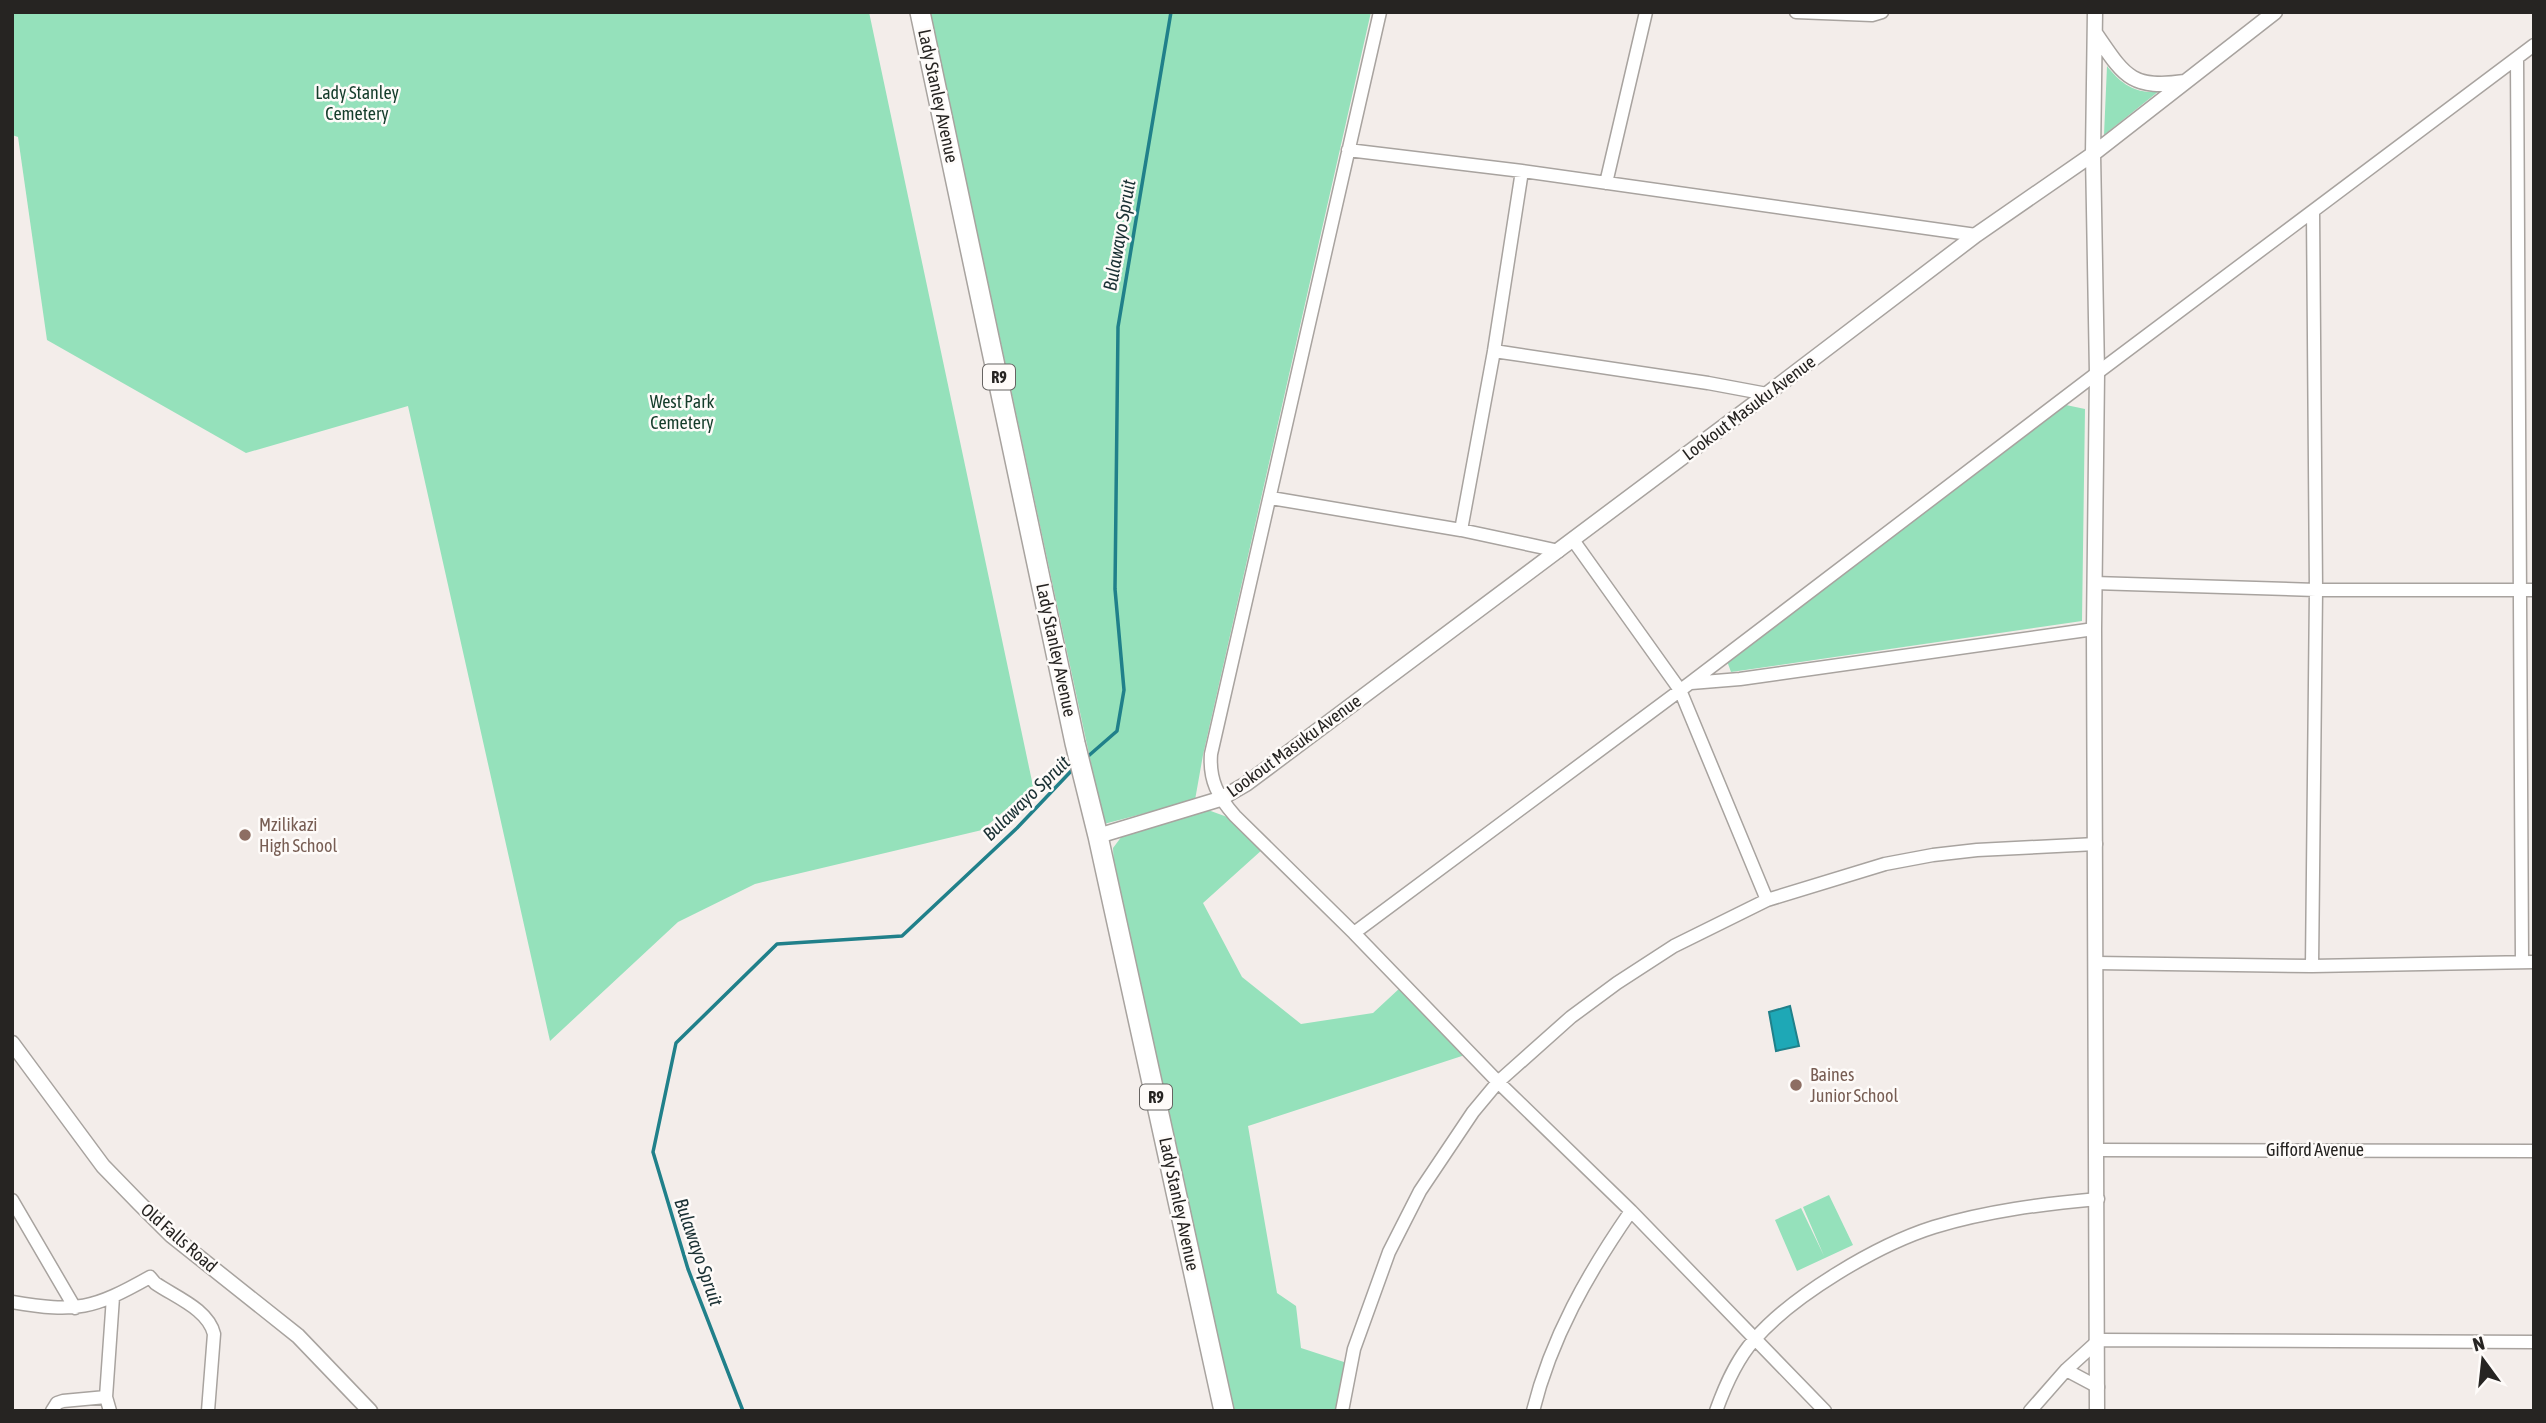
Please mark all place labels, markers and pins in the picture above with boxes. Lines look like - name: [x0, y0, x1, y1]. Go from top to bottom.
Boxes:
- place label: Mzilikazi High School: [259, 814, 337, 856]
- marker: Mzilikazi High School: [237, 827, 253, 843]
- place label: Baines Junior School: [1810, 1064, 1898, 1106]
- marker: Baines Junior School: [1788, 1077, 1804, 1093]

